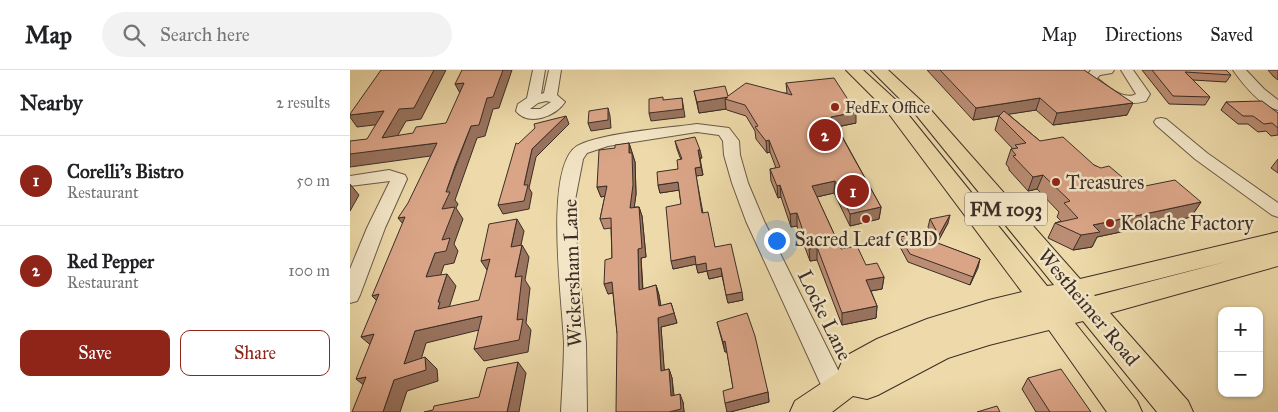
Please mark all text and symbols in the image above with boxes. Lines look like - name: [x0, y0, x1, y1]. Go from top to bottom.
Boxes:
- search box: [102, 12, 452, 57]
- text: Map: [25, 20, 72, 50]
- icon: search: [120, 21, 148, 49]
- text: Search here: [160, 23, 250, 46]
- text: Map: [1041, 24, 1077, 46]
- text: Directions: [1105, 24, 1182, 46]
- text: Saved: [1210, 24, 1253, 46]
- text: Nearby: [20, 90, 83, 116]
- text: 2 results: [276, 93, 330, 112]
- place label: FedEx Office: [845, 98, 930, 117]
- marker: FedEx Office: [829, 101, 841, 113]
- pin: 2: [809, 116, 841, 154]
- text: Corelli’s Bistro: [67, 160, 184, 183]
- place label: Treasures: [1066, 170, 1144, 194]
- text: 1: [33, 171, 39, 190]
- text: 50 m: [296, 171, 330, 190]
- pin: 1: [837, 172, 869, 210]
- marker: Treasures: [1050, 176, 1062, 188]
- text: Restaurant: [67, 183, 139, 202]
- road number: FM 1093: [965, 192, 1047, 226]
- street label: Wickersham Lane: [557, 199, 587, 347]
- place label: Kolache Factory: [1120, 211, 1254, 235]
- marker: Sacred Leaf CBD: [860, 213, 872, 225]
- marker: Kolache Factory: [1104, 217, 1116, 229]
- place label: Sacred Leaf CBD: [794, 227, 938, 251]
- your location: [764, 228, 790, 254]
- street label: Westheimer Road: [1033, 244, 1145, 370]
- text: Red Pepper: [67, 250, 154, 273]
- text: 2: [32, 261, 40, 280]
- text: 100 m: [288, 261, 330, 280]
- street label: Locke Lane: [793, 266, 857, 364]
- text: Restaurant: [67, 273, 139, 292]
- map controls: [1218, 307, 1263, 397]
- button: +: [1218, 307, 1263, 352]
- button: Save: [20, 330, 170, 376]
- button: Share: [180, 330, 330, 376]
- button: −: [1218, 352, 1263, 397]

